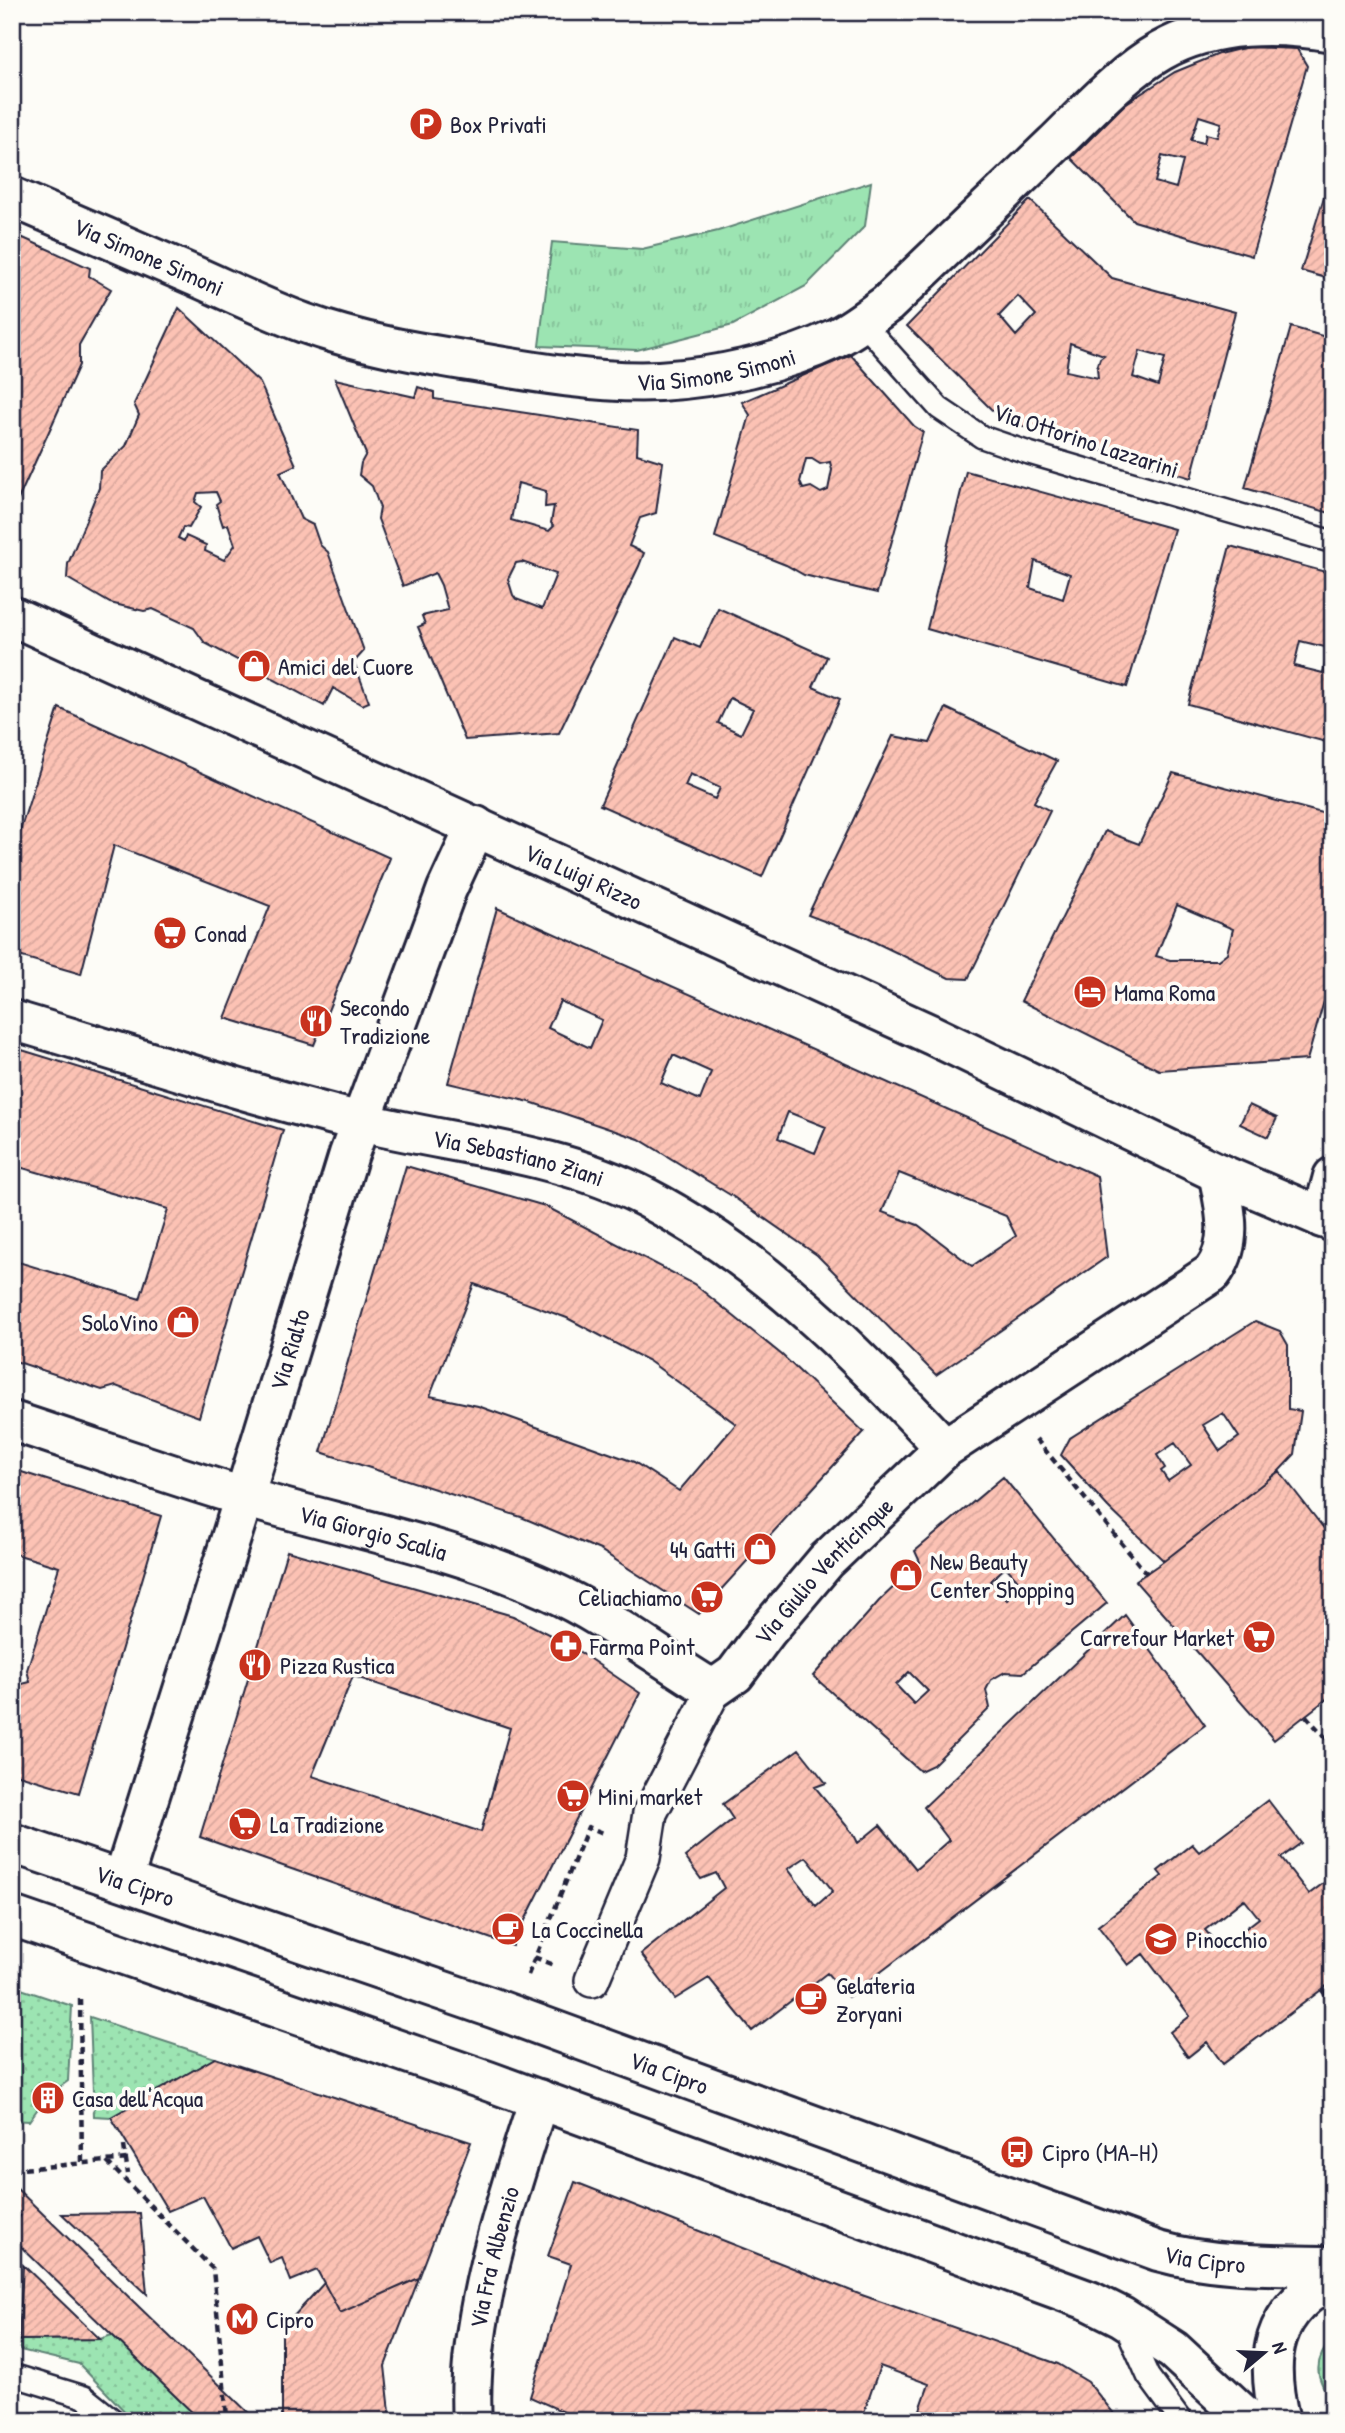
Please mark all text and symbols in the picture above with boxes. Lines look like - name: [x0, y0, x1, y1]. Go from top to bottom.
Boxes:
- parking icon: Box Privati: [407, 105, 445, 143]
- place label: Box Privati: [450, 108, 547, 140]
- street label: Via Simone Simoni: [69, 210, 229, 303]
- street label: Via Simone Simoni: [636, 340, 800, 398]
- street label: Via Ottorino Lazzarini: [989, 395, 1183, 485]
- shop icon: Amici del Cuore: [235, 647, 273, 685]
- place label: Amici del Cuore: [278, 650, 414, 682]
- street label: Via Luigi Rizzo: [520, 836, 648, 917]
- supermarket icon: Conad: [151, 914, 189, 952]
- place label: Conad: [194, 917, 246, 949]
- hotel icon: Mama Roma: [1071, 973, 1109, 1011]
- place label: Mama Roma: [1114, 976, 1215, 1008]
- place label: Secondo Tradizione: [340, 991, 431, 1051]
- restaurant icon: Secondo Tradizione: [297, 1002, 335, 1040]
- street label: Via Sebastiano Ziani: [430, 1121, 609, 1194]
- shop icon: SoloVino: [164, 1303, 202, 1341]
- street label: Via Rialto: [262, 1304, 317, 1394]
- place label: SoloVino: [82, 1306, 158, 1338]
- street label: Via Giulio Venticinque: [747, 1490, 900, 1651]
- street label: Via Giorgio Scalia: [296, 1497, 451, 1568]
- shop icon: 44 Gatti: [741, 1530, 779, 1568]
- place label: 44 Gatti: [670, 1533, 736, 1565]
- place label: New Beauty Center Shopping: [930, 1545, 1074, 1605]
- shop icon: New Beauty Center Shopping: [887, 1556, 925, 1594]
- supermarket icon: Celiachiamo: [688, 1578, 726, 1616]
- place label: Celiachiamo: [578, 1581, 682, 1613]
- supermarket icon: Carrefour Market: [1240, 1618, 1278, 1656]
- place label: Carrefour Market: [1080, 1621, 1235, 1653]
- pharmacy icon: Farma Point: [547, 1627, 585, 1665]
- place label: Farma Point: [589, 1630, 695, 1662]
- restaurant icon: Pizza Rustica: [236, 1646, 274, 1684]
- place label: Pizza Rustica: [280, 1649, 394, 1681]
- supermarket icon: Mini market: [554, 1777, 592, 1815]
- place label: Mini market: [598, 1780, 703, 1812]
- supermarket icon: La Tradizione: [226, 1805, 264, 1843]
- place label: La Tradizione: [270, 1808, 385, 1840]
- street label: Via Cipro: [91, 1857, 179, 1914]
- cafe icon: La Coccinella: [489, 1910, 527, 1948]
- place label: La Coccinella: [532, 1913, 643, 1945]
- school or university icon: Pinocchio: [1142, 1920, 1180, 1958]
- place label: Pinocchio: [1186, 1923, 1268, 1955]
- place label: Gelateria Zoryani: [836, 1969, 915, 2029]
- cafe icon: Gelateria Zoryani: [792, 1980, 830, 2018]
- street label: Via Cipro: [625, 2043, 713, 2101]
- building icon: Casa dell'Acqua: [29, 2079, 67, 2117]
- place label: Casa dell'Acqua: [72, 2082, 203, 2114]
- bus stop icon: Cipro (MA-H): [998, 2133, 1036, 2171]
- place label: Cipro (MA-H): [1042, 2136, 1159, 2168]
- street label: Via Fra' Albenzio: [461, 2182, 526, 2330]
- street label: Via Cipro: [1161, 2237, 1246, 2280]
- metro station icon: Cipro: [223, 2300, 261, 2338]
- place label: Cipro: [266, 2303, 314, 2335]
- north arrow: [1230, 2318, 1300, 2388]
- text: N: [1266, 2338, 1294, 2356]

